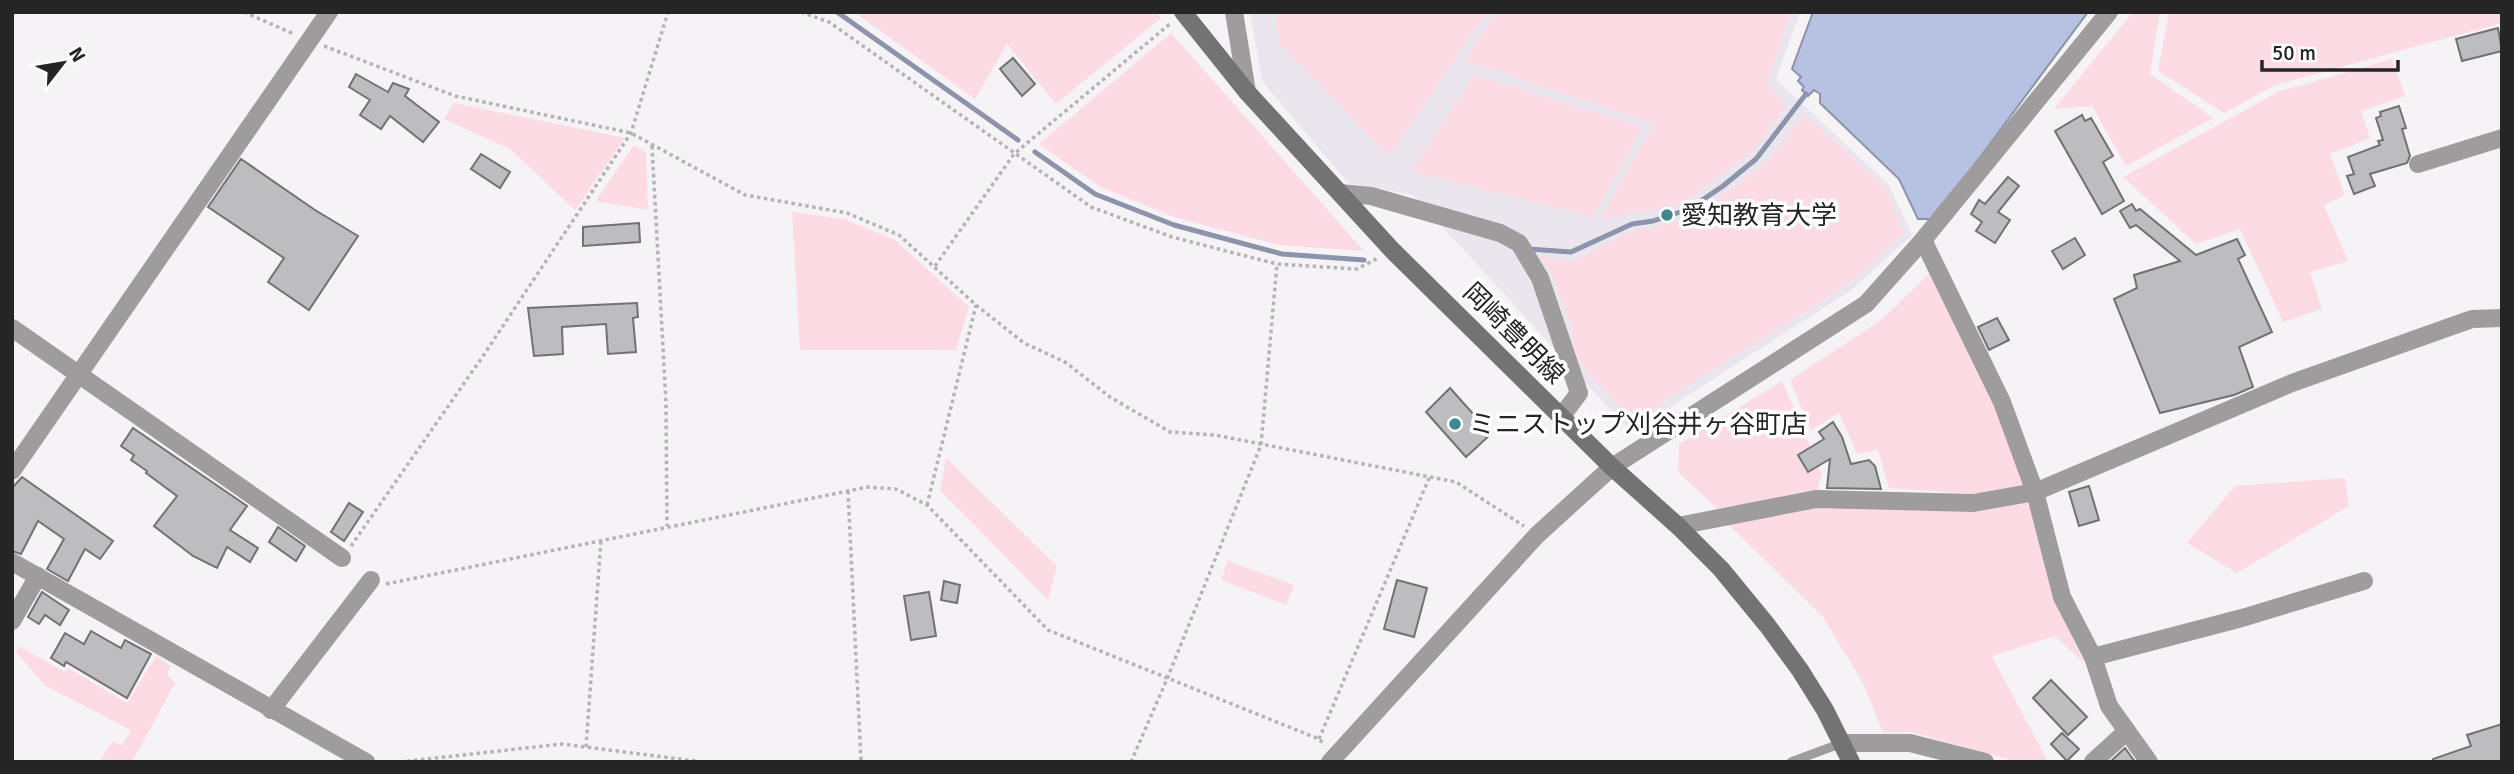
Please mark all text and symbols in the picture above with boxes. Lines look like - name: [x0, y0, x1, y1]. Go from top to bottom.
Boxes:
- north arrow: [28, 28, 98, 98]
- scale bar: [2262, 28, 2398, 72]
- text: 50 m: [2272, 40, 2316, 66]
- text: N: [63, 43, 90, 67]
- place label: 愛知教育大学: [1681, 200, 1837, 232]
- marker: 愛知教育大学: [1659, 207, 1675, 223]
- street label: 岡崎豊明線: [1456, 276, 1571, 391]
- place label: ミニストップ刈谷井ヶ谷町店: [1469, 409, 1807, 441]
- marker: ミニストップ刈谷井ヶ谷町店: [1447, 416, 1463, 432]

